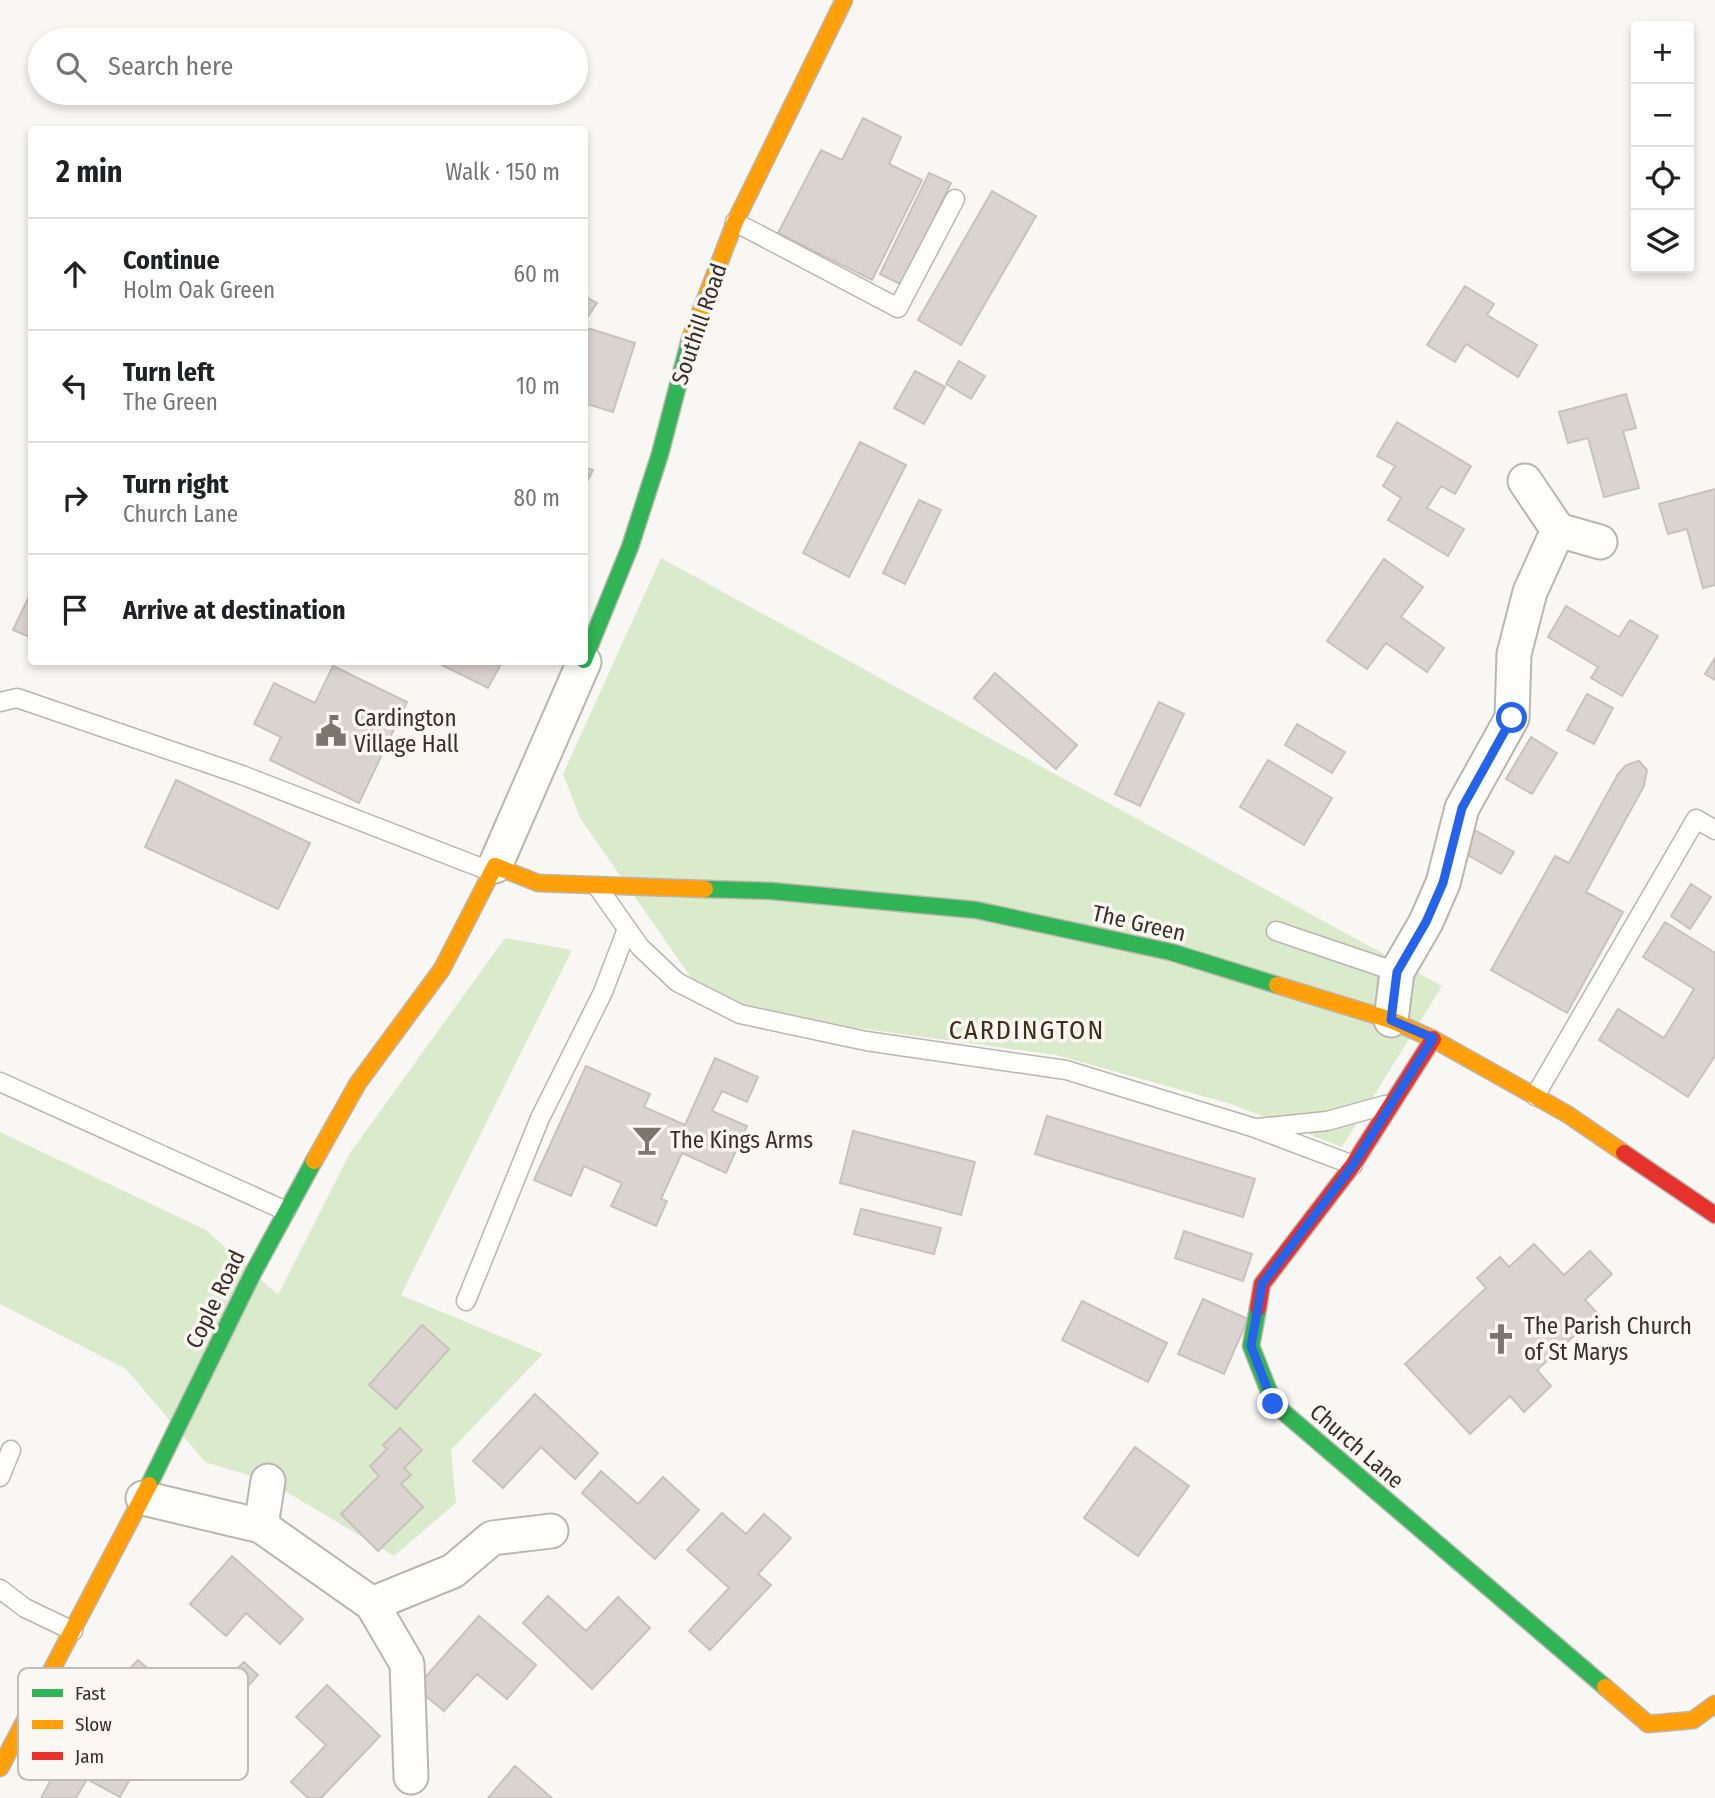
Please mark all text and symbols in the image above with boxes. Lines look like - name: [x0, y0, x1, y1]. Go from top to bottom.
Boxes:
- map controls: [1631, 21, 1694, 273]
- button: +: [1631, 21, 1694, 84]
- search box: [28, 28, 588, 105]
- icon: search: [52, 48, 90, 86]
- text: Search here: [108, 51, 233, 82]
- button: −: [1631, 84, 1694, 147]
- button: locate: [1631, 147, 1694, 210]
- text: 2 min: [56, 154, 123, 190]
- text: Walk · 150 m: [445, 158, 560, 186]
- button: layers: [1631, 210, 1694, 273]
- text: Continue: [123, 245, 220, 276]
- icon: ahead: [56, 255, 94, 293]
- text: 60 m: [514, 260, 560, 288]
- street label: Southill Road: [665, 260, 733, 388]
- text: Holm Oak Green: [123, 276, 275, 304]
- text: Turn left: [123, 357, 215, 388]
- icon: left: [56, 367, 94, 405]
- text: 10 m: [516, 372, 560, 400]
- text: The Green: [123, 388, 218, 416]
- text: Turn right: [123, 469, 229, 500]
- icon: right: [56, 479, 94, 517]
- text: 80 m: [513, 484, 560, 512]
- text: Church Lane: [123, 500, 238, 528]
- icon: arrive: [56, 591, 94, 629]
- text: Arrive at destination: [123, 595, 346, 626]
- route start: [1496, 702, 1527, 733]
- place label: Cardington Village Hall: [354, 704, 459, 758]
- public building icon: Cardington Village Hall: [314, 714, 348, 748]
- street label: The Green: [1090, 899, 1188, 947]
- district label: CARDINGTON: [949, 1015, 1105, 1046]
- bar icon: The Kings Arms: [630, 1123, 664, 1157]
- place label: The Kings Arms: [670, 1126, 813, 1154]
- street label: Cople Road: [179, 1245, 251, 1353]
- place label: The Parish Church of St Marys: [1524, 1312, 1692, 1366]
- church icon: The Parish Church of St Marys: [1484, 1322, 1518, 1356]
- route end: [1257, 1388, 1288, 1419]
- street label: Church Lane: [1304, 1398, 1410, 1494]
- legend: [18, 1668, 248, 1780]
- text: Fast: [75, 1682, 106, 1705]
- text: Slow: [75, 1713, 112, 1736]
- text: Jam: [75, 1745, 104, 1768]

